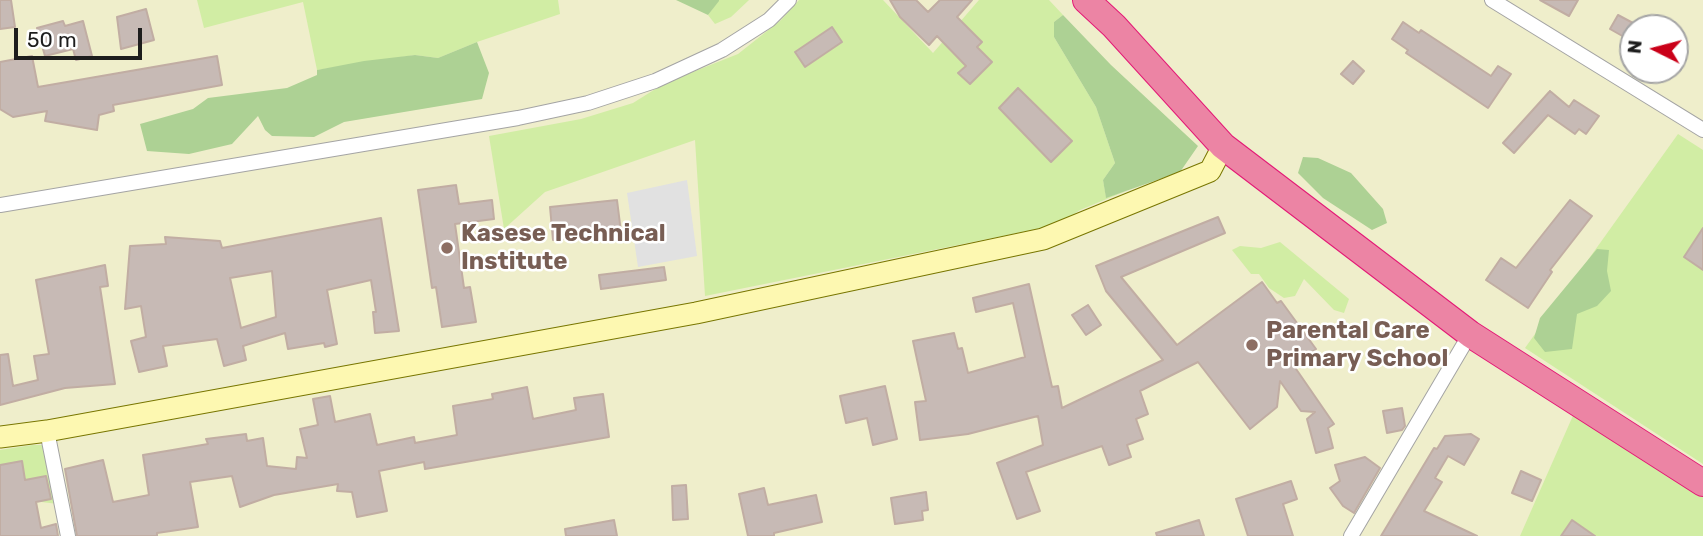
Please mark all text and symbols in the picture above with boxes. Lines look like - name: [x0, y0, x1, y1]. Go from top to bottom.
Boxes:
- scale bar: [18, 14, 145, 58]
- north arrow: [1619, 14, 1689, 84]
- text: 50 m: [27, 27, 77, 52]
- text: N: [1622, 39, 1647, 55]
- place label: Kasese Technical Institute: [461, 220, 666, 276]
- marker: Kasese Technical Institute: [439, 240, 455, 256]
- place label: Parental Care Primary School: [1266, 317, 1448, 373]
- marker: Parental Care Primary School: [1244, 337, 1260, 353]

